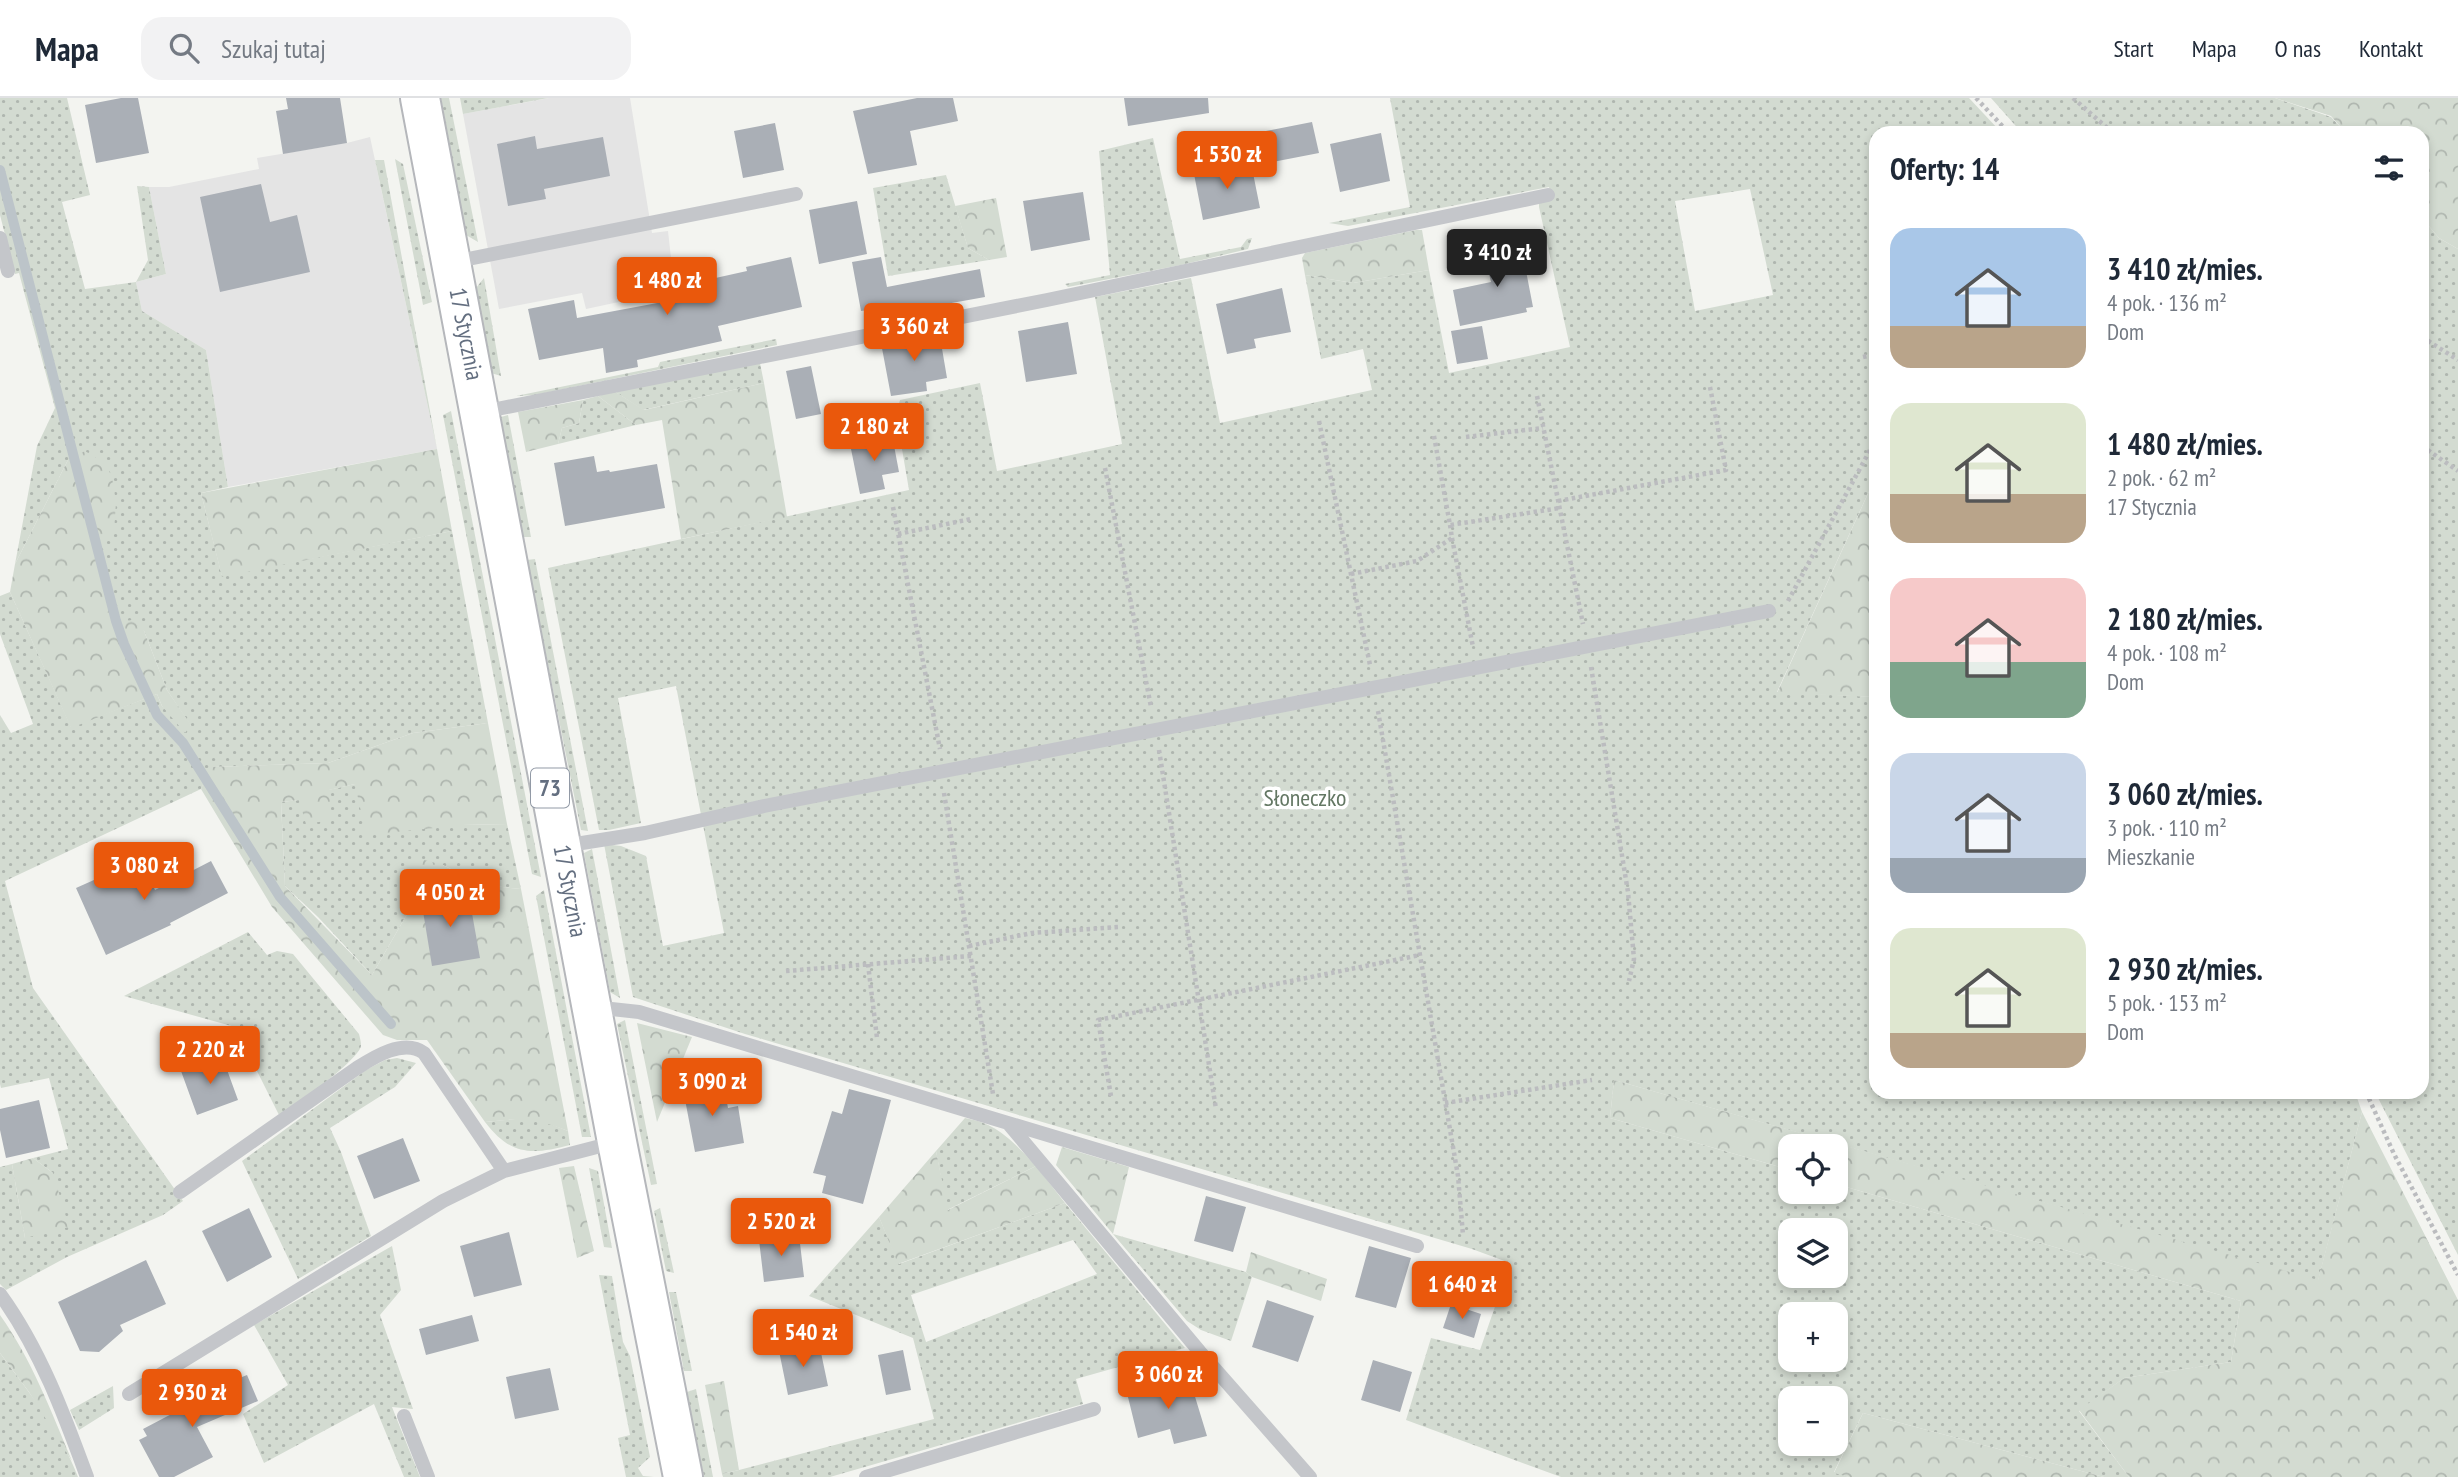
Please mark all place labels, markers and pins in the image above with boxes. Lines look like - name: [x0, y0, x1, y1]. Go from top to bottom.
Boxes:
- pin: 1 530 zł: [1155, 132, 1299, 191]
- pin: 3 410 zł: [1425, 230, 1569, 289]
- pin: 1 480 zł: [595, 258, 739, 317]
- pin: 3 360 zł: [842, 303, 986, 363]
- pin: 2 180 zł: [802, 404, 946, 463]
- pin: 3 080 zł: [72, 842, 216, 902]
- pin: 4 050 zł: [378, 870, 522, 929]
- pin: 2 220 zł: [138, 1026, 282, 1086]
- pin: 3 090 zł: [640, 1058, 784, 1118]
- pin: 2 520 zł: [709, 1198, 853, 1258]
- pin: 1 640 zł: [1390, 1262, 1534, 1321]
- pin: 1 540 zł: [731, 1310, 875, 1369]
- pin: 3 060 zł: [1096, 1352, 1240, 1411]
- pin: 2 930 zł: [120, 1370, 264, 1429]

